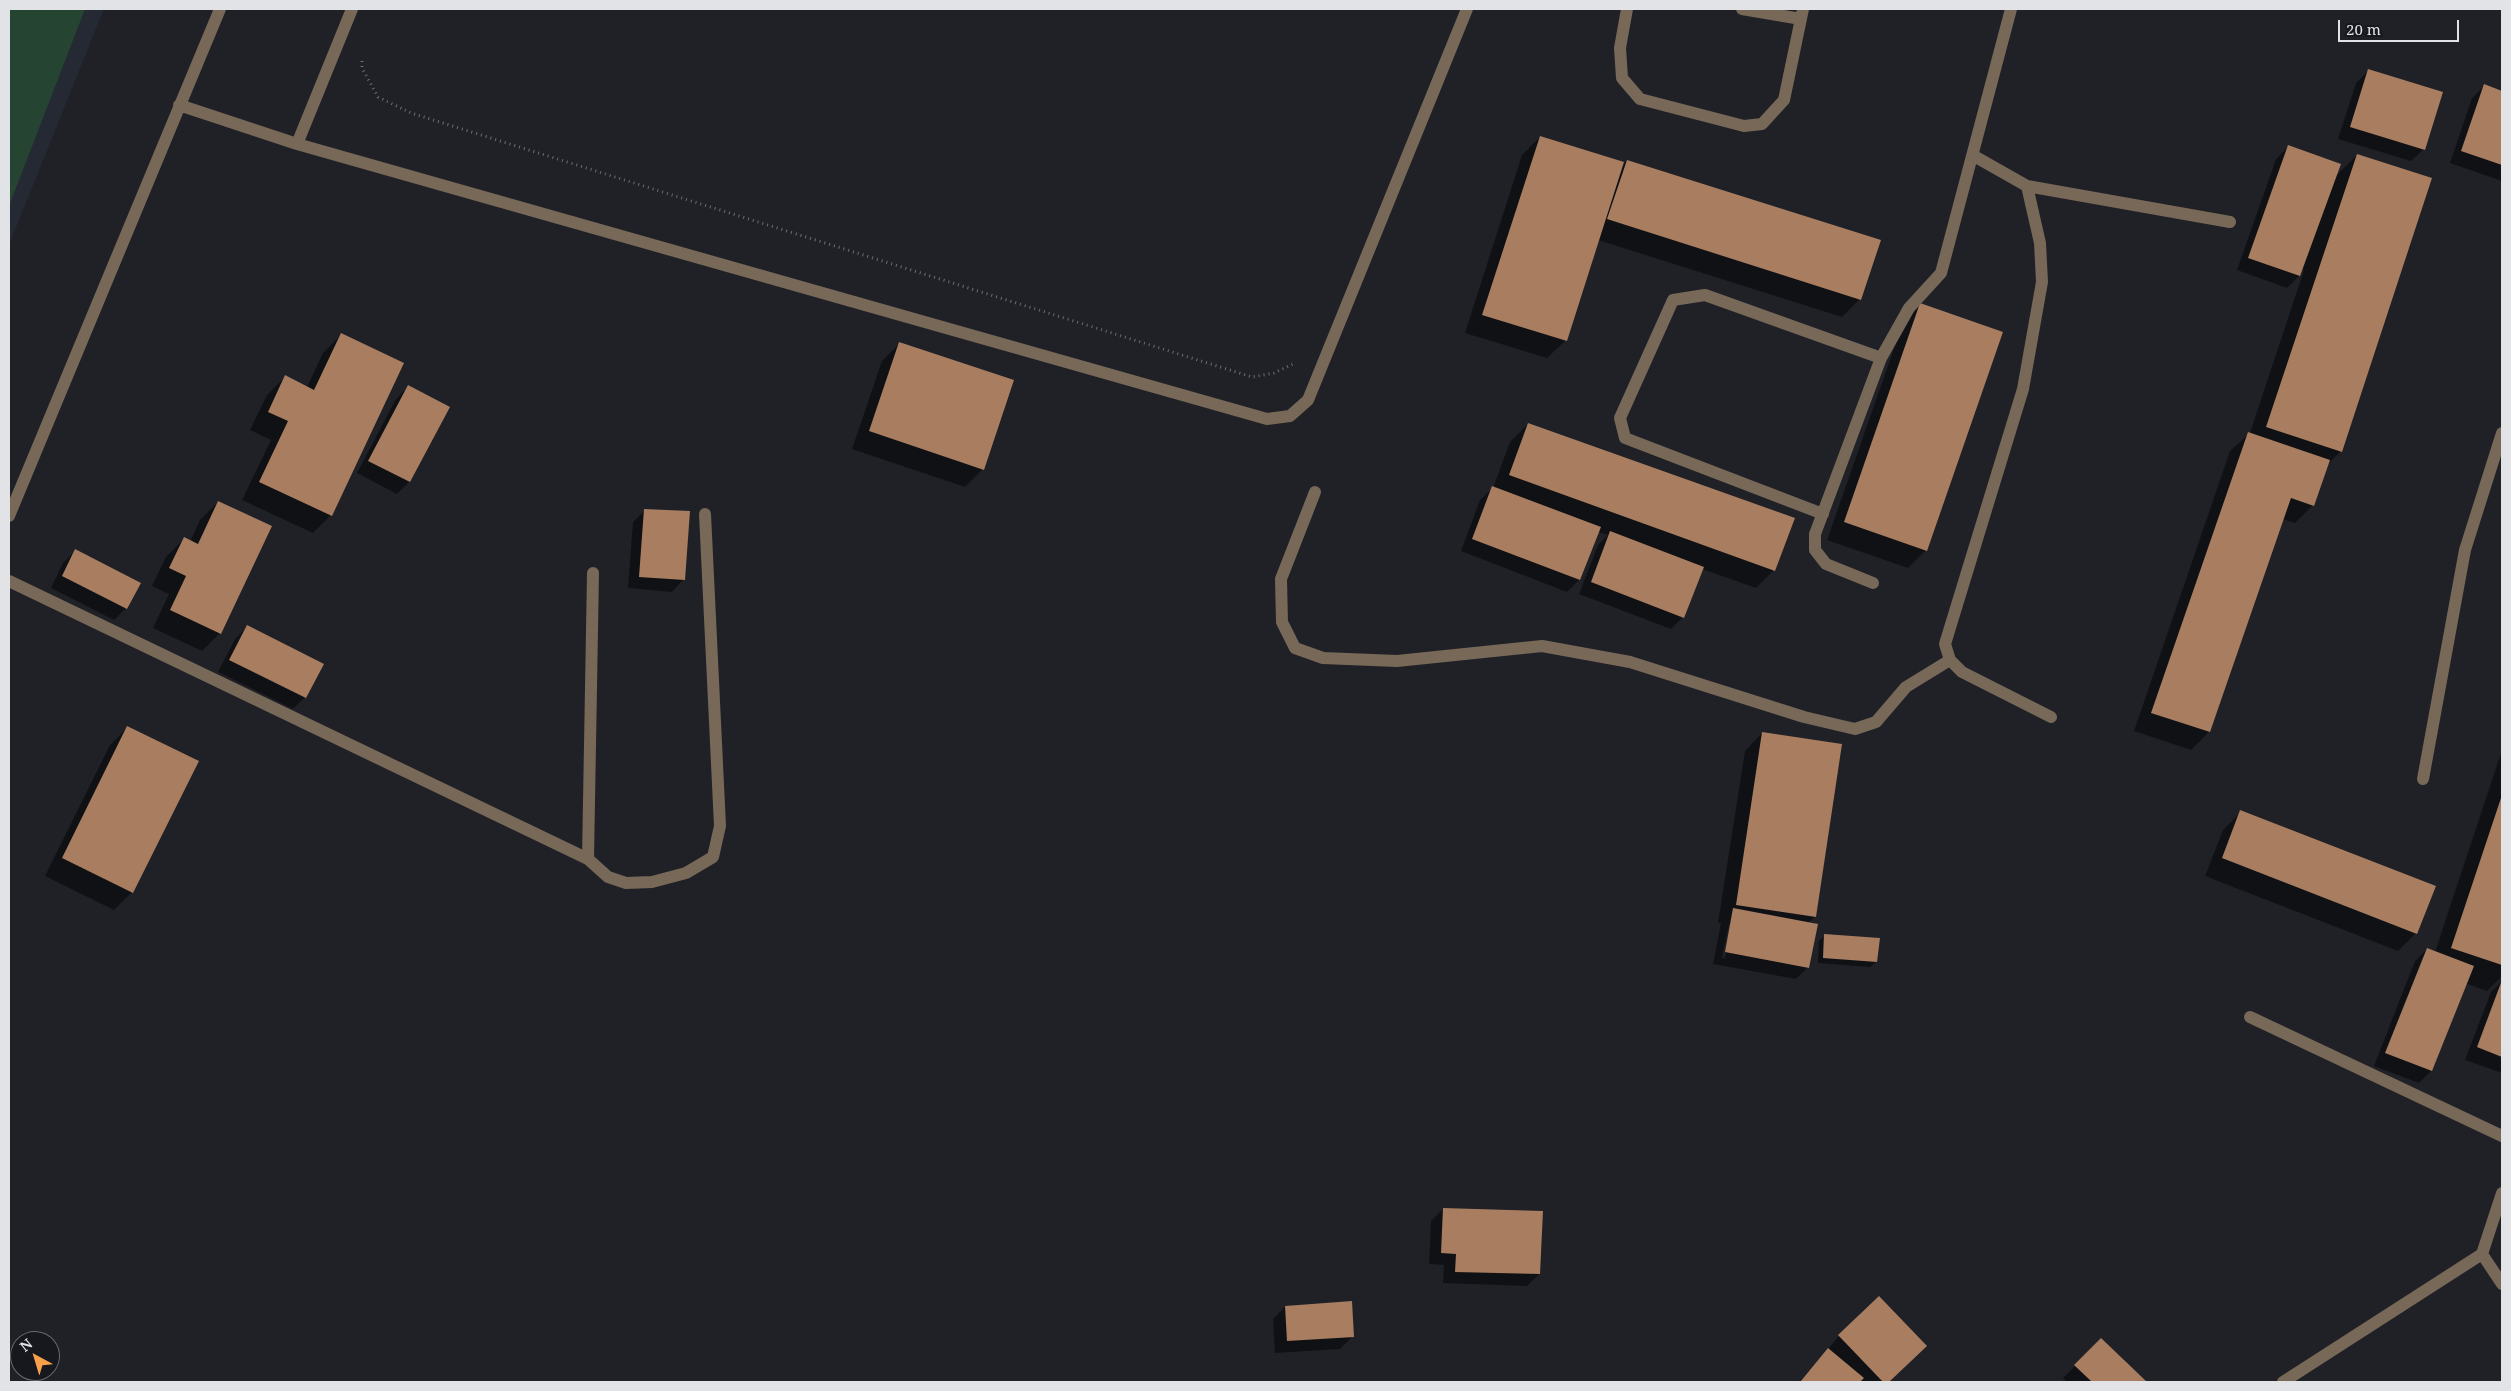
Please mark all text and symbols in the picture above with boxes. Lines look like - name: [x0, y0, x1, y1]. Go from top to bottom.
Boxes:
- scale bar: [2341, 10, 2462, 42]
- text: 20 m: [2346, 19, 2381, 39]
- north arrow: [10, 1331, 60, 1381]
- text: N: [16, 1334, 36, 1356]

